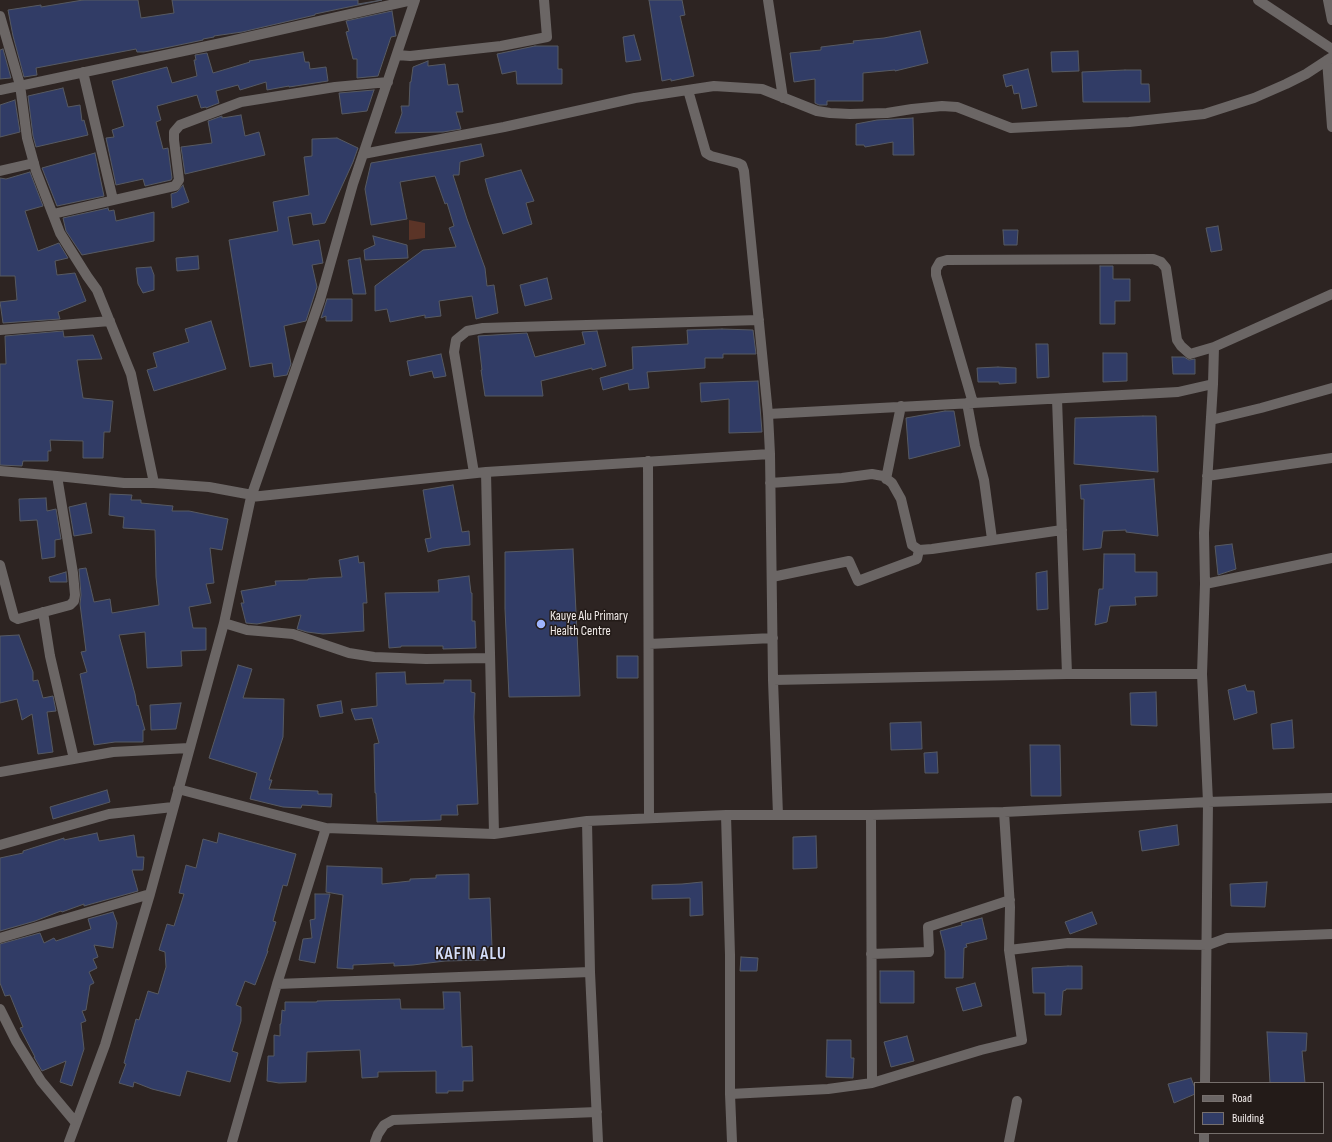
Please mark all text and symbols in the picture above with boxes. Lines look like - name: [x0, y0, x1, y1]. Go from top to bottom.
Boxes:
- place label: Kauye Alu Primary Health Centre: [550, 609, 628, 640]
- marker: Kauye Alu Primary Health Centre: [535, 618, 547, 630]
- district label: KAFIN ALU: [435, 945, 507, 965]
- legend: [1194, 1082, 1324, 1134]
- text: Road: [1232, 1091, 1252, 1106]
- text: Building: [1232, 1111, 1264, 1126]

